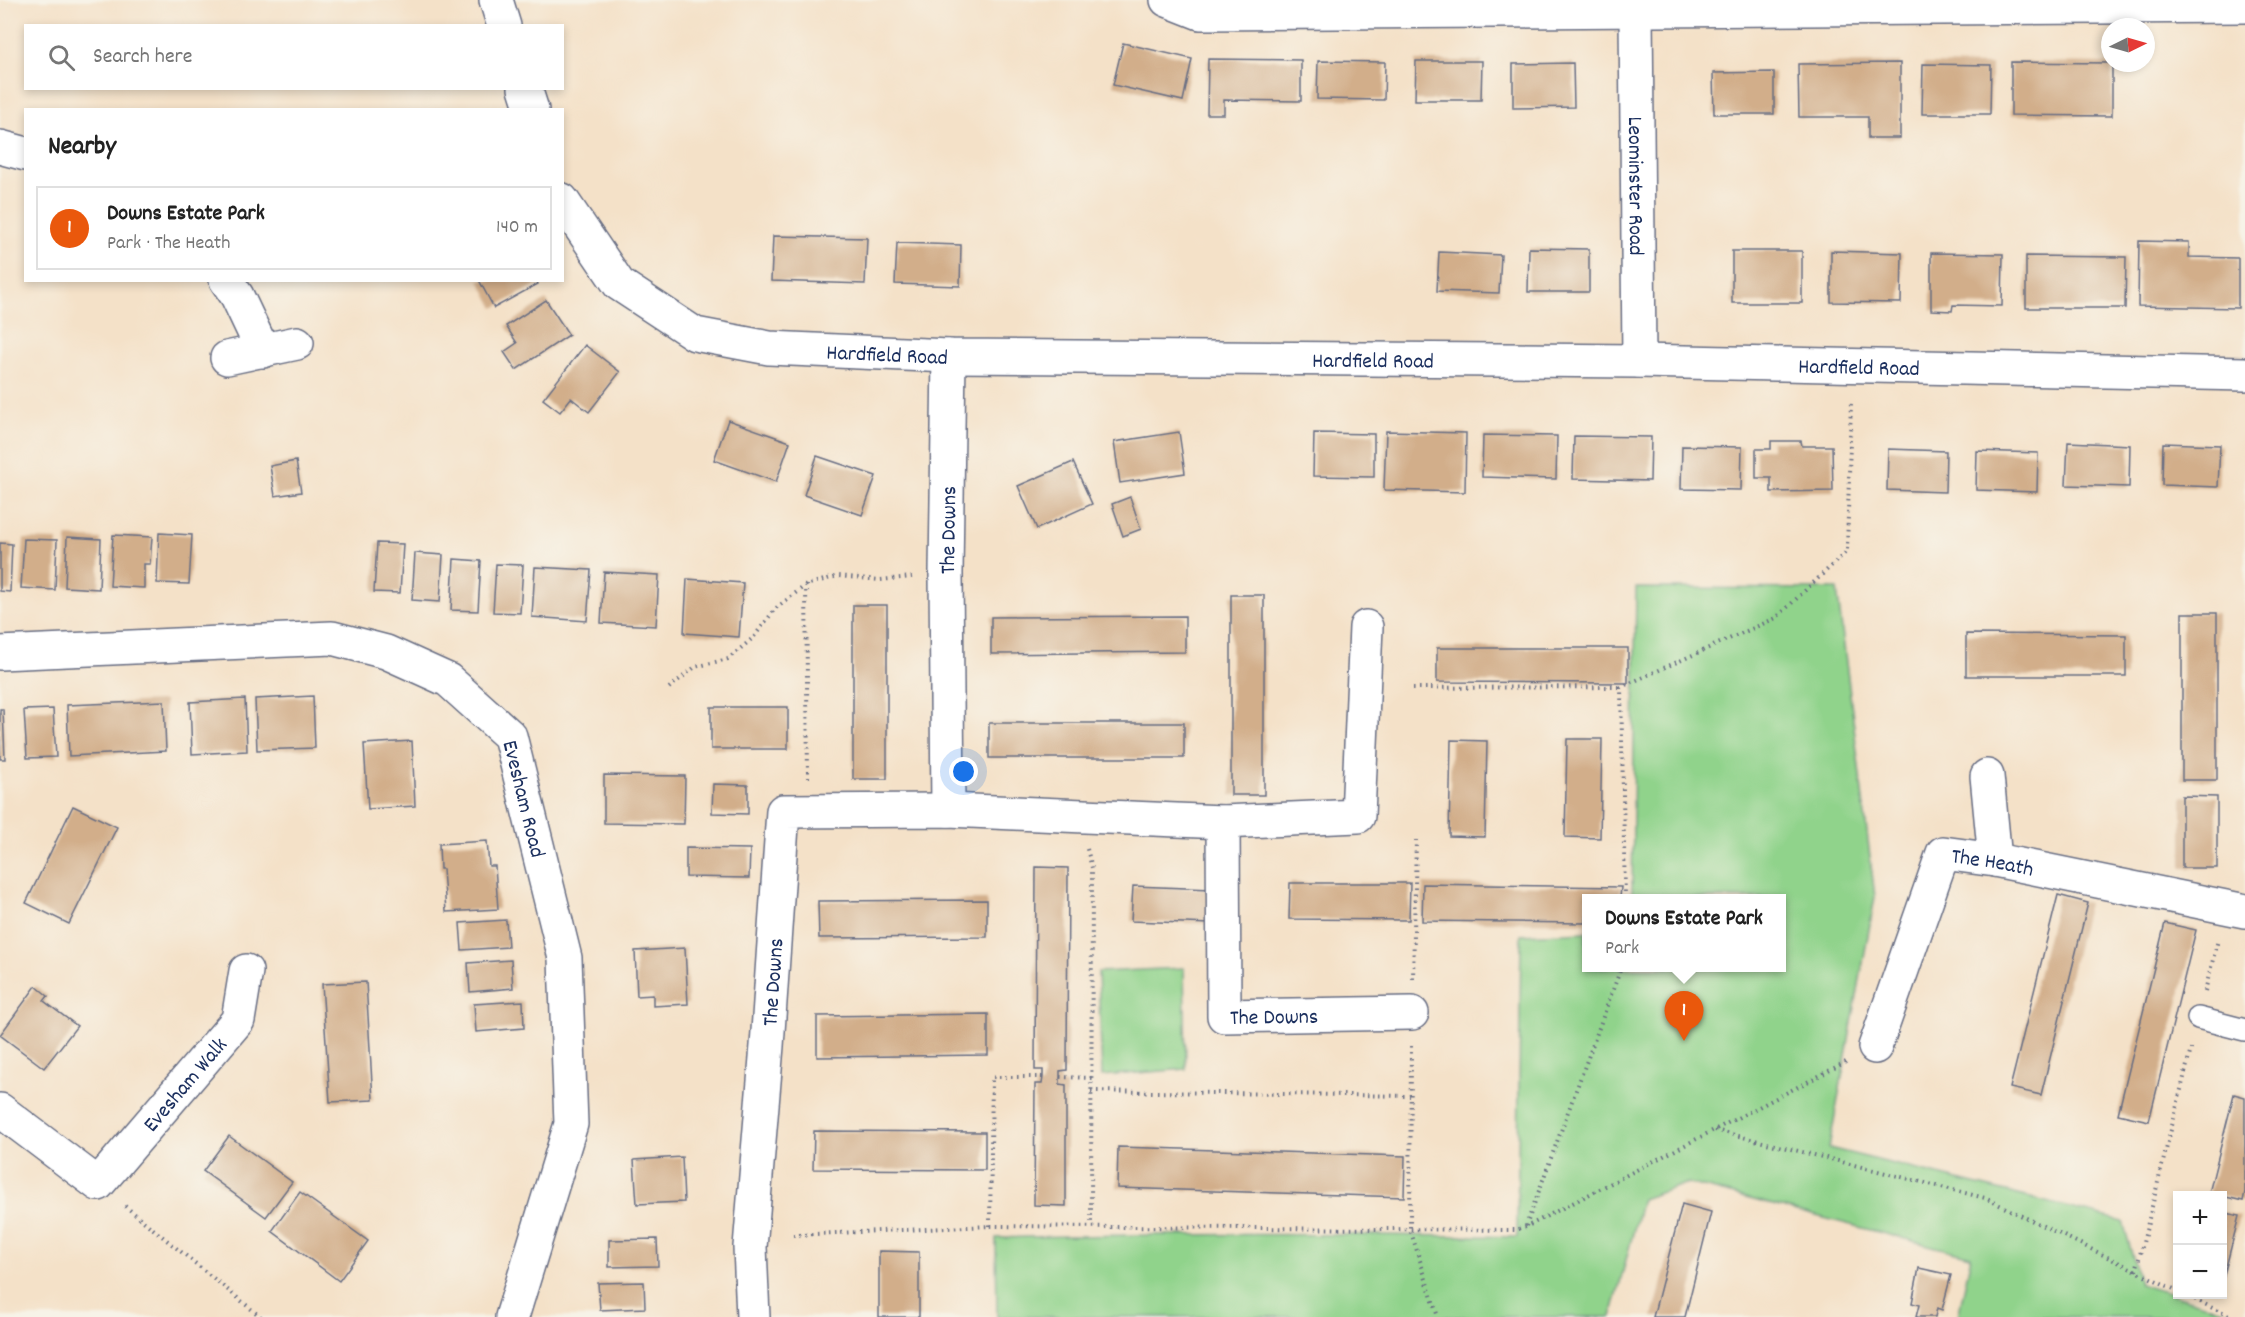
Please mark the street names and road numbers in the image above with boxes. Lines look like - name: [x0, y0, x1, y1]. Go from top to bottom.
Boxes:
- street label: Leominster Road: [1618, 116, 1650, 256]
- street label: Hardfield Road: [825, 339, 948, 375]
- street label: Hardfield Road: [1312, 347, 1434, 379]
- street label: Hardfield Road: [1798, 352, 1920, 386]
- street label: The Downs: [934, 486, 966, 574]
- street label: Evesham Road: [493, 737, 552, 861]
- street label: The Heath: [1949, 842, 2036, 887]
- street label: The Downs: [756, 937, 793, 1027]
- street label: The Downs: [1230, 1002, 1318, 1035]
- street label: Evesham Walk: [137, 1032, 236, 1140]

